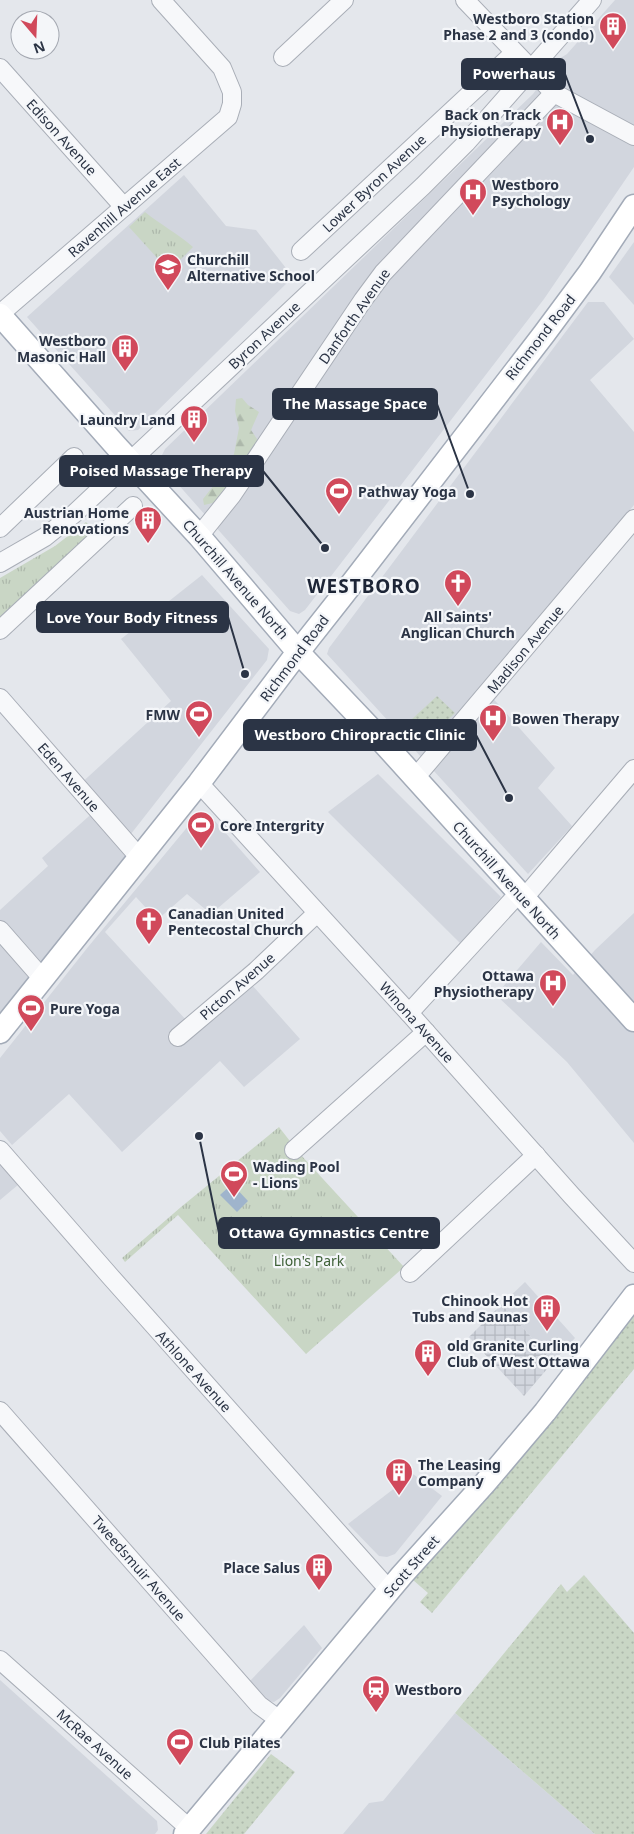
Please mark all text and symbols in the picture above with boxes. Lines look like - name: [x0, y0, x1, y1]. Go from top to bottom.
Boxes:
- place label: Westboro Station Phase 2 and 3 (condo): [443, 9, 594, 44]
- north arrow: [10, 10, 60, 60]
- building icon: Westboro Station Phase 2 and 3 (condo): [598, 11, 628, 50]
- text: N: [31, 37, 48, 59]
- callout: Powerhaus: [462, 59, 565, 89]
- text: Powerhaus: [473, 63, 555, 83]
- street label: Edison Avenue: [23, 95, 101, 179]
- place label: Back on Track Physiotherapy: [441, 105, 541, 140]
- hospital icon: Back on Track Physiotherapy: [545, 107, 575, 146]
- street label: Lower Byron Avenue: [318, 130, 430, 236]
- street label: Ravenhill Avenue East: [64, 153, 184, 261]
- place label: Westboro Psychology: [492, 175, 571, 210]
- hospital icon: Westboro Psychology: [458, 177, 488, 216]
- place label: Churchill Alternative School: [187, 250, 315, 285]
- school or university icon: Churchill Alternative School: [153, 252, 183, 291]
- street label: Danforth Avenue: [314, 264, 394, 367]
- street label: Richmond Road: [501, 290, 579, 384]
- street label: Byron Avenue: [224, 297, 304, 373]
- place label: Westboro Masonic Hall: [17, 331, 106, 366]
- building icon: Westboro Masonic Hall: [110, 333, 140, 372]
- callout: The Massage Space: [273, 389, 437, 419]
- text: The Massage Space: [283, 393, 427, 413]
- building icon: Laundry Land: [179, 404, 209, 443]
- place label: Laundry Land: [80, 410, 175, 429]
- callout: Poised Massage Therapy: [60, 456, 263, 486]
- text: Poised Massage Therapy: [69, 460, 253, 480]
- sports icon: Pathway Yoga: [324, 476, 354, 515]
- place label: Pathway Yoga: [358, 482, 456, 501]
- place label: Austrian Home Renovations: [24, 503, 129, 538]
- building icon: Austrian Home Renovations: [133, 505, 163, 544]
- street label: Churchill Avenue North: [179, 515, 293, 643]
- church icon: All Saints' Anglican Church: [443, 568, 473, 607]
- district label: WESTBORO: [307, 573, 421, 599]
- street label: Madison Avenue: [483, 601, 567, 697]
- callout: Love Your Body Fitness: [37, 602, 228, 632]
- text: Love Your Body Fitness: [46, 607, 218, 627]
- place label: All Saints' Anglican Church: [401, 607, 515, 642]
- street label: Richmond Road: [255, 611, 333, 705]
- sports icon: FMW: [184, 699, 214, 738]
- hospital icon: Bowen Therapy: [478, 703, 508, 742]
- place label: FMW: [146, 705, 180, 724]
- place label: Bowen Therapy: [512, 709, 619, 728]
- callout: Westboro Chiropractic Clinic: [244, 720, 476, 750]
- text: Westboro Chiropractic Clinic: [254, 724, 466, 744]
- street label: Eden Avenue: [34, 738, 104, 816]
- sports icon: Core Intergrity: [186, 810, 216, 849]
- place label: Core Intergrity: [220, 816, 324, 835]
- street label: Churchill Avenue North: [449, 817, 565, 943]
- place label: Canadian United Pentecostal Church: [168, 904, 303, 939]
- church icon: Canadian United Pentecostal Church: [134, 906, 164, 945]
- street label: Picton Avenue: [195, 948, 279, 1024]
- place label: Ottawa Physiotherapy: [434, 966, 534, 1001]
- hospital icon: Ottawa Physiotherapy: [538, 968, 568, 1007]
- street label: Winona Avenue: [375, 977, 459, 1067]
- sports icon: Pure Yoga: [16, 993, 46, 1032]
- place label: Pure Yoga: [50, 999, 120, 1018]
- place label: Wading Pool - Lions: [253, 1157, 340, 1192]
- sports icon: Wading Pool - Lions: [219, 1159, 249, 1198]
- callout: Ottawa Gymnastics Centre: [219, 1218, 439, 1248]
- text: Ottawa Gymnastics Centre: [229, 1222, 429, 1242]
- park label: Lion's Park: [274, 1251, 345, 1270]
- place label: Chinook Hot Tubs and Saunas: [412, 1291, 528, 1326]
- building icon: Chinook Hot Tubs and Saunas: [532, 1293, 562, 1332]
- street label: Athlone Avenue: [152, 1326, 236, 1416]
- place label: old Granite Curling Club of West Ottawa: [447, 1336, 590, 1371]
- building icon: old Granite Curling Club of West Ottawa: [413, 1338, 443, 1377]
- place label: The Leasing Company: [418, 1455, 501, 1490]
- building icon: The Leasing Company: [384, 1457, 414, 1496]
- street label: Tweedsmuir Avenue: [88, 1511, 190, 1625]
- street label: Scott Street: [379, 1531, 443, 1601]
- building icon: Place Salus: [304, 1552, 334, 1591]
- place label: Place Salus: [223, 1558, 300, 1577]
- station icon: Westboro: [361, 1674, 391, 1713]
- place label: Westboro: [395, 1680, 462, 1699]
- street label: McRae Avenue: [53, 1705, 137, 1783]
- sports icon: Club Pilates: [165, 1727, 195, 1766]
- place label: Club Pilates: [199, 1733, 281, 1752]

